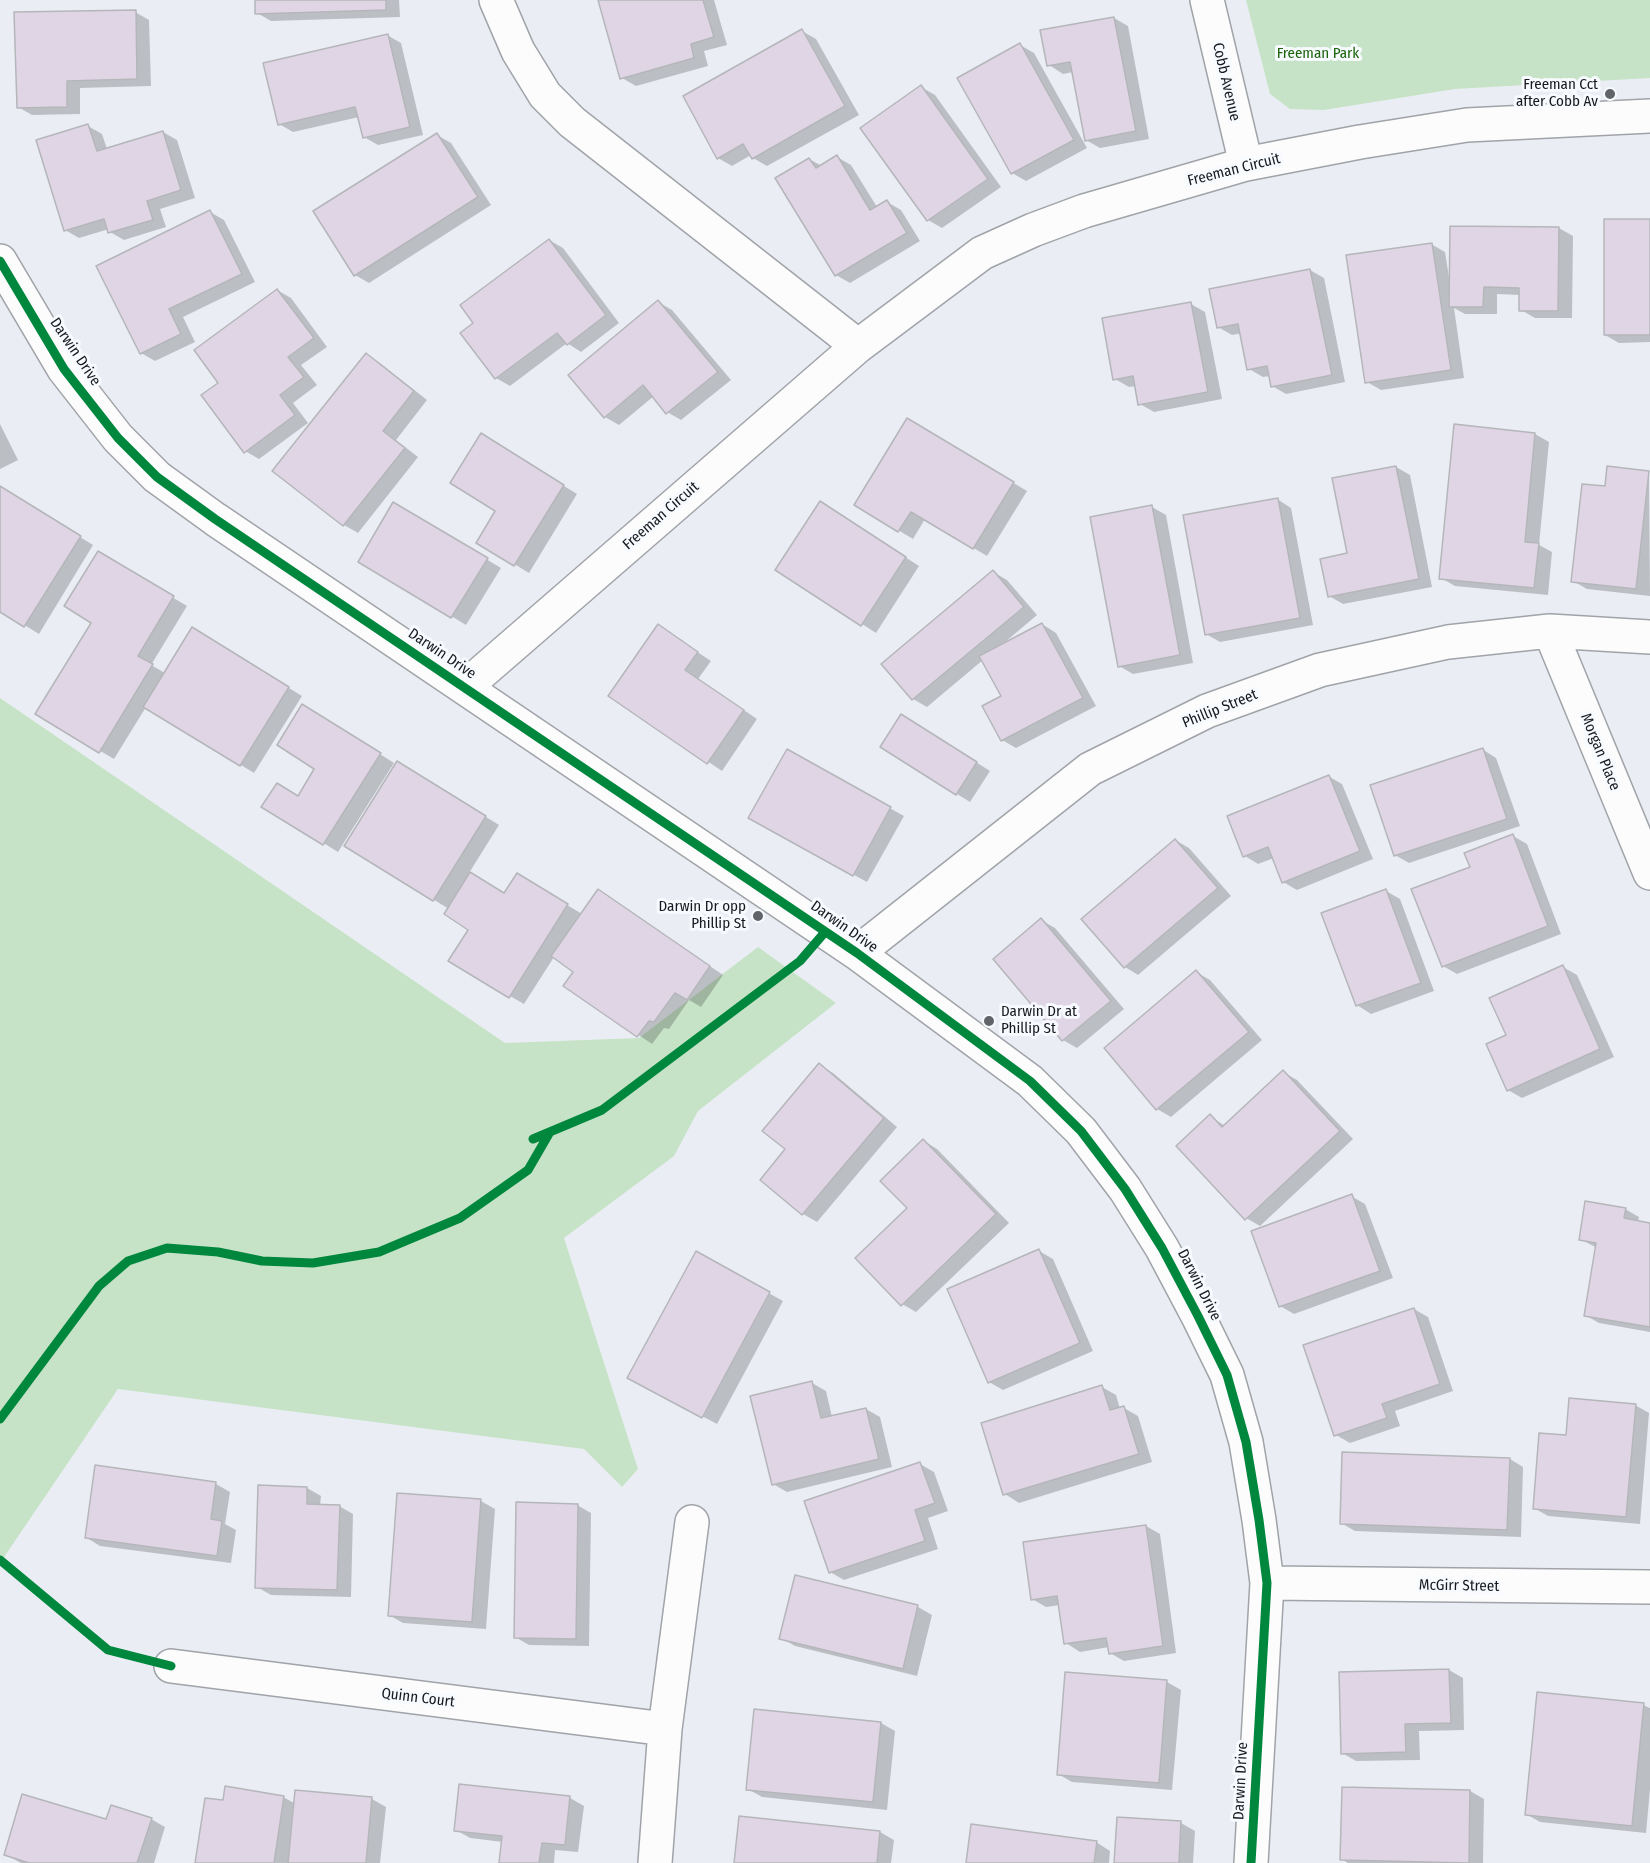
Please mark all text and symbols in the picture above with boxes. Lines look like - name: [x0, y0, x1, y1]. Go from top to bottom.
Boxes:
- street label: Cobb Avenue: [1208, 41, 1244, 123]
- park label: Freeman Park: [1277, 45, 1359, 63]
- place label: Freeman Cct after Cobb Av: [1516, 76, 1598, 111]
- marker: Freeman Cct after Cobb Av: [1603, 87, 1617, 101]
- street label: Freeman Circuit: [1186, 150, 1282, 190]
- street label: Darwin Drive: [46, 315, 104, 389]
- street label: Freeman Circuit: [619, 478, 703, 554]
- street label: Darwin Drive: [405, 625, 479, 683]
- street label: Phillip Street: [1180, 686, 1260, 732]
- street label: Morgan Place: [1576, 711, 1624, 793]
- street label: Darwin Drive: [807, 897, 881, 957]
- place label: Darwin Dr opp Phillip St: [658, 898, 746, 933]
- marker: Darwin Dr opp Phillip St: [751, 909, 765, 923]
- place label: Darwin Dr at Phillip St: [1001, 1003, 1077, 1038]
- marker: Darwin Dr at Phillip St: [982, 1014, 996, 1028]
- street label: Darwin Drive: [1173, 1246, 1225, 1324]
- street label: McGirr Street: [1419, 1576, 1499, 1596]
- street label: Quinn Court: [380, 1685, 456, 1711]
- street label: Darwin Drive: [1230, 1742, 1252, 1820]

